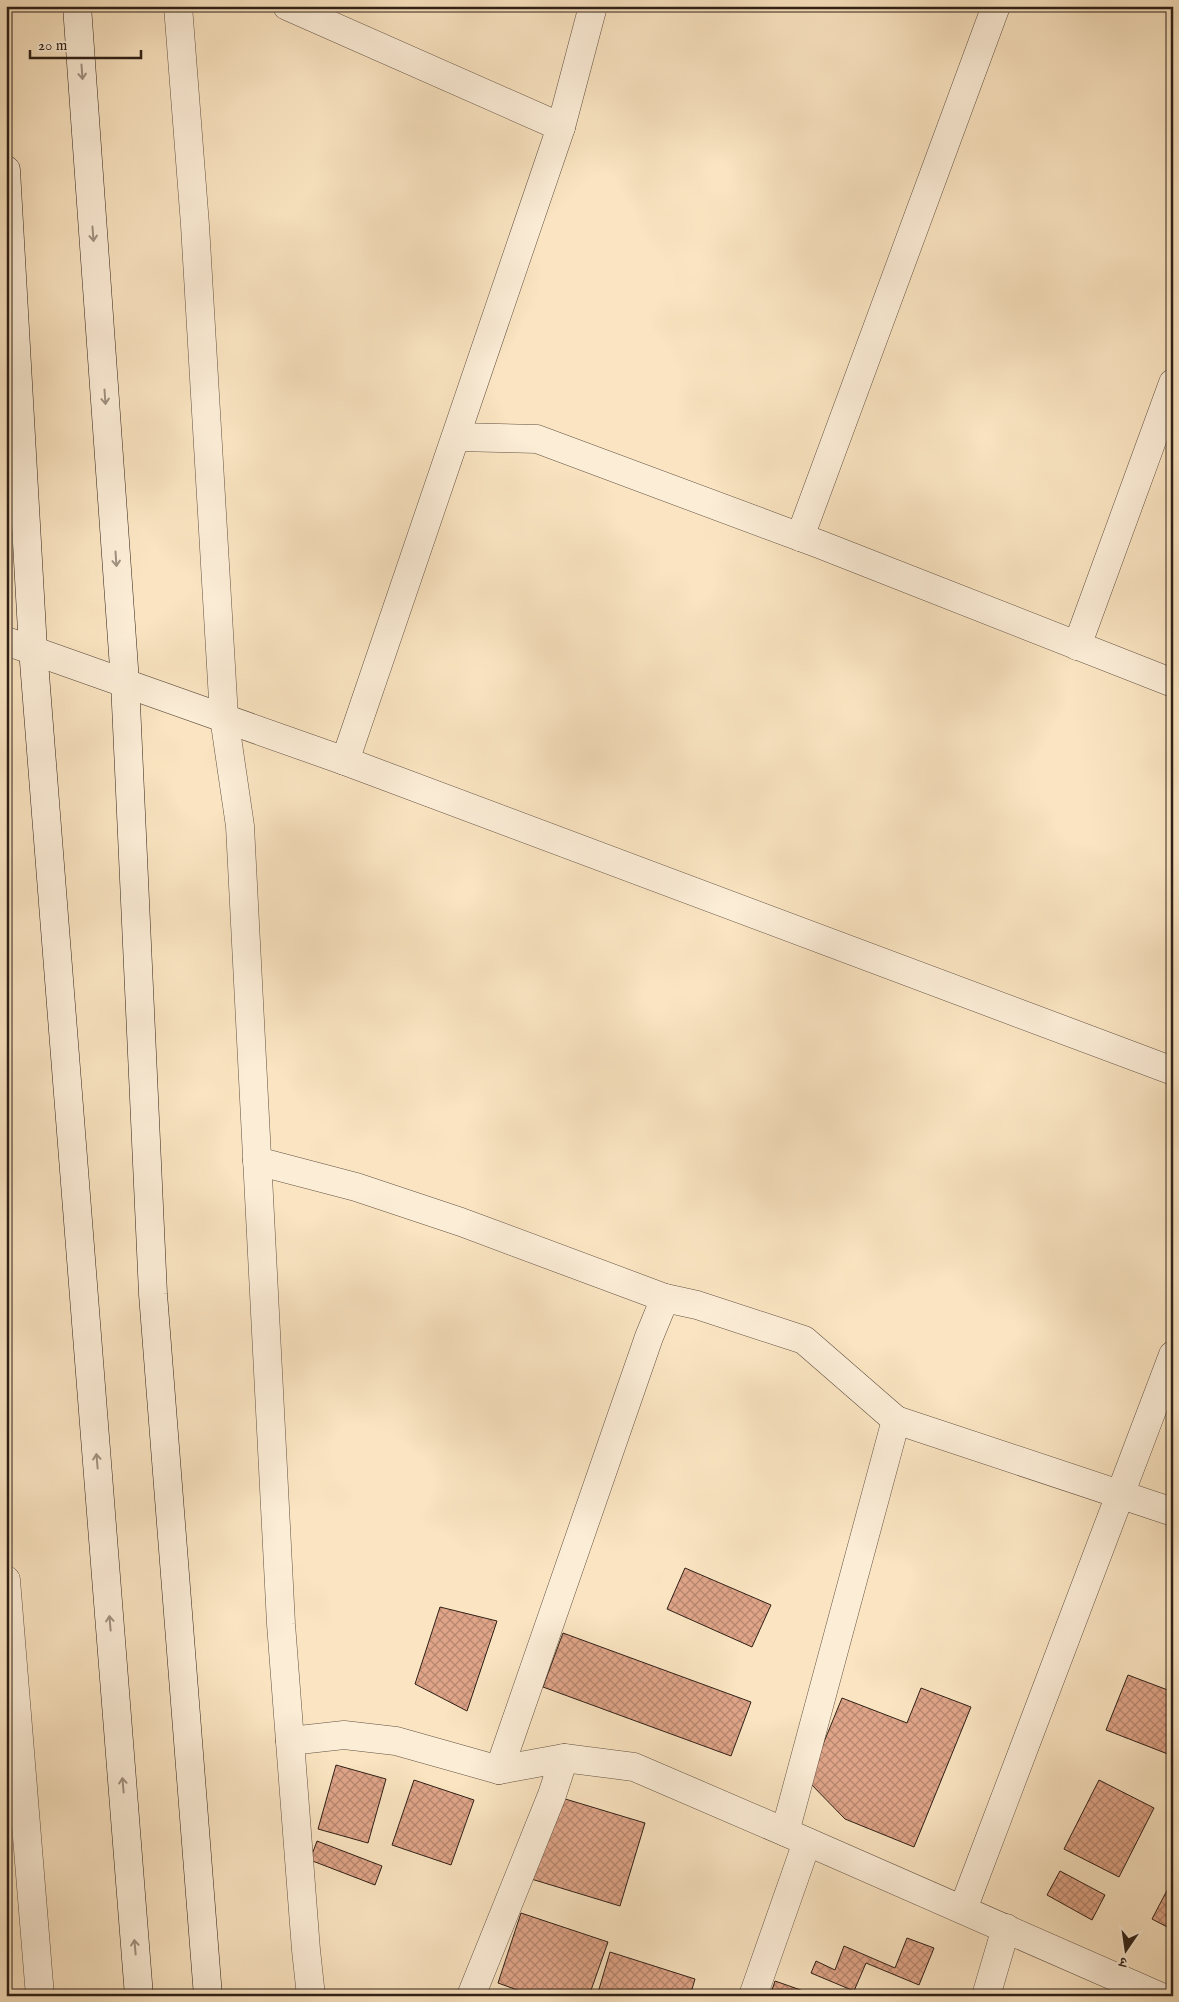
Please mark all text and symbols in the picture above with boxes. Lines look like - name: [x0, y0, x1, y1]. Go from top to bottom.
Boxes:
- scale bar: [30, 28, 141, 60]
- text: 20 m: [38, 36, 68, 55]
- one-way arrow: [77, 64, 86, 80]
- one-way arrow: [89, 226, 98, 242]
- one-way arrow: [100, 388, 109, 404]
- one-way arrow: [111, 550, 121, 566]
- one-way arrow: [92, 1453, 102, 1469]
- one-way arrow: [105, 1615, 115, 1631]
- one-way arrow: [118, 1777, 127, 1793]
- north arrow: [1102, 1924, 1152, 1974]
- one-way arrow: [131, 1939, 140, 1955]
- text: उ: [1117, 1952, 1130, 1971]

